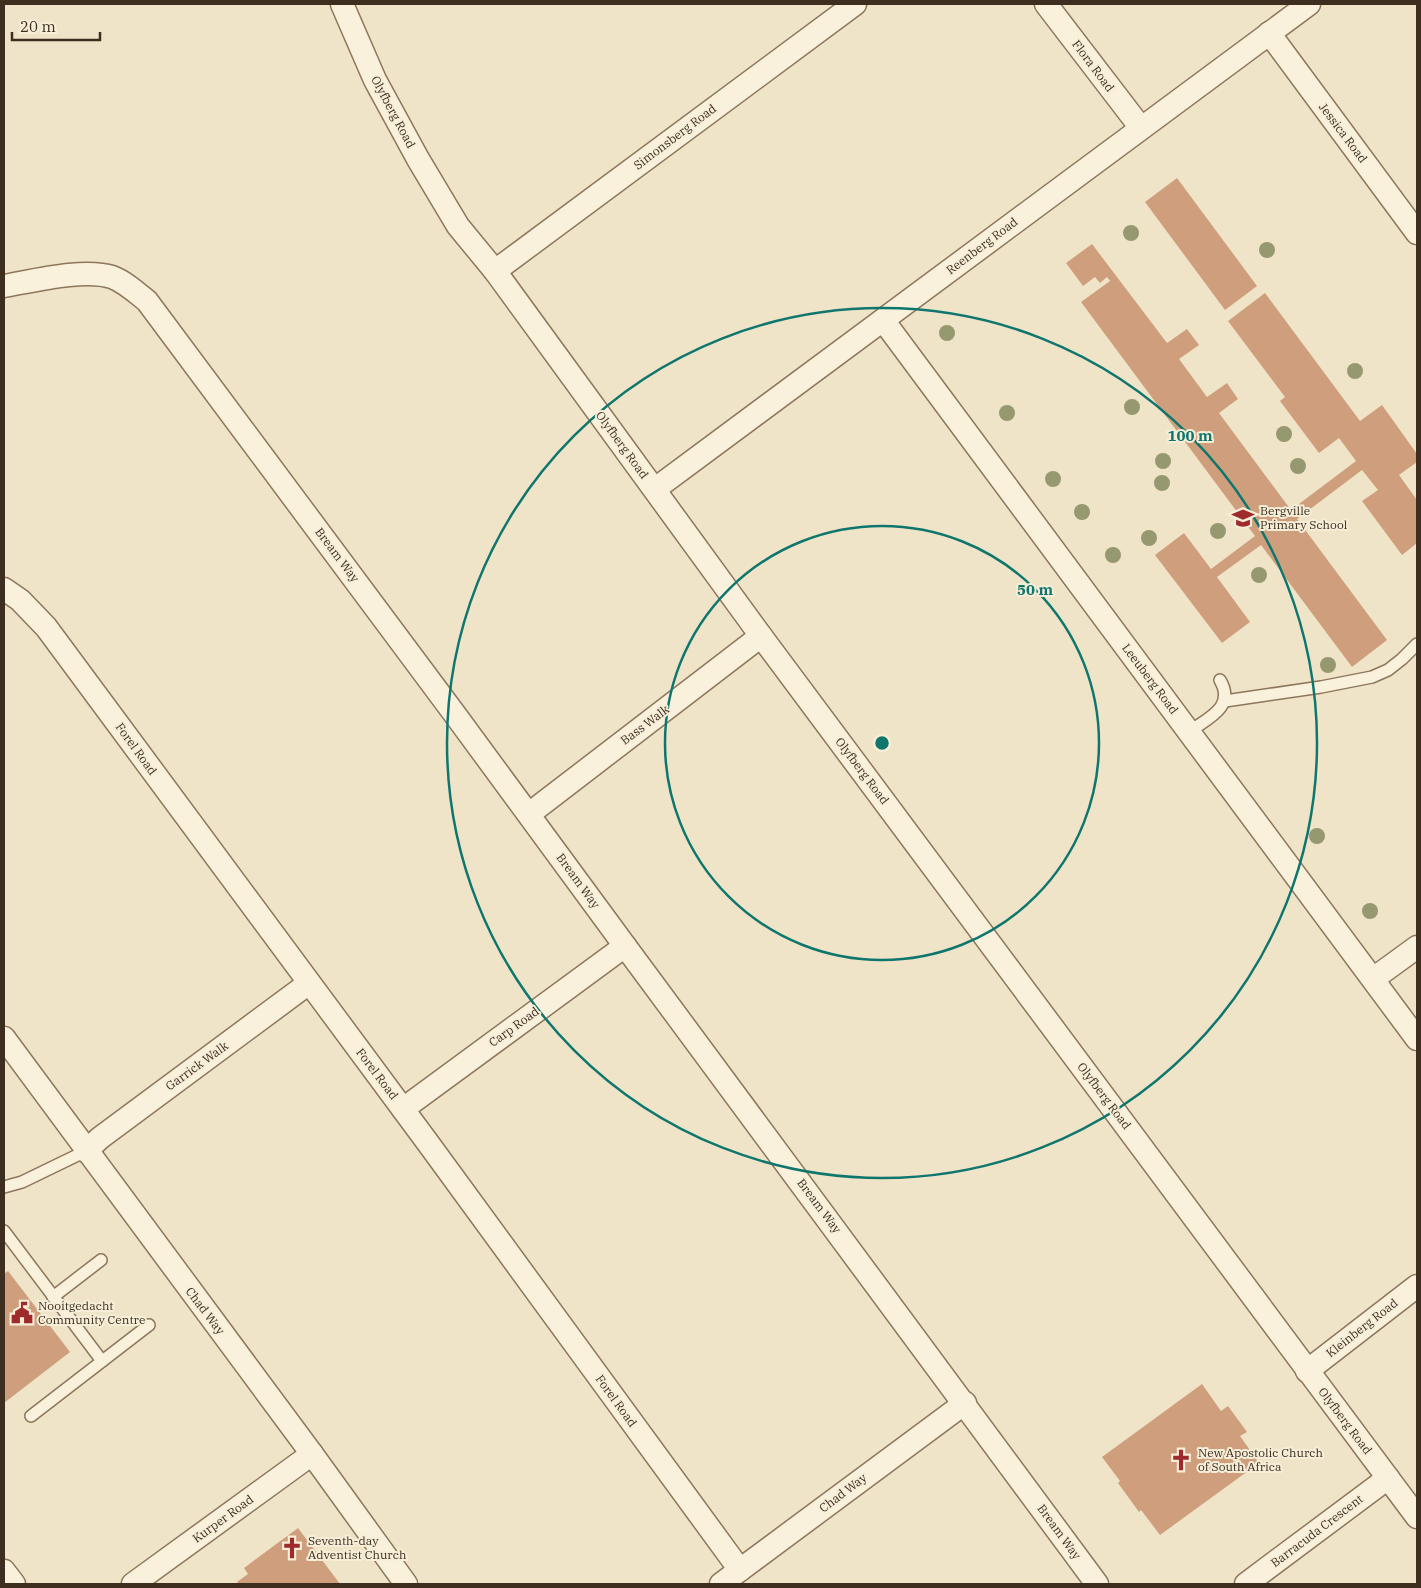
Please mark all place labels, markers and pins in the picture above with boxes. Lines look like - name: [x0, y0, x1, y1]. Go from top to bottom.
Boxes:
- place label: Bergville Primary School: [1260, 503, 1348, 532]
- school or university icon: Bergville Primary School: [1230, 505, 1256, 531]
- centre of rings: [873, 734, 891, 752]
- place label: Nooitgedacht Community Centre: [38, 1298, 145, 1327]
- public building icon: Nooitgedacht Community Centre: [9, 1300, 35, 1326]
- place label: New Apostolic Church of South Africa: [1198, 1445, 1324, 1474]
- church icon: New Apostolic Church of South Africa: [1168, 1447, 1194, 1473]
- place label: Seventh-day Adventist Church: [308, 1533, 407, 1562]
- church icon: Seventh-day Adventist Church: [279, 1535, 305, 1561]

